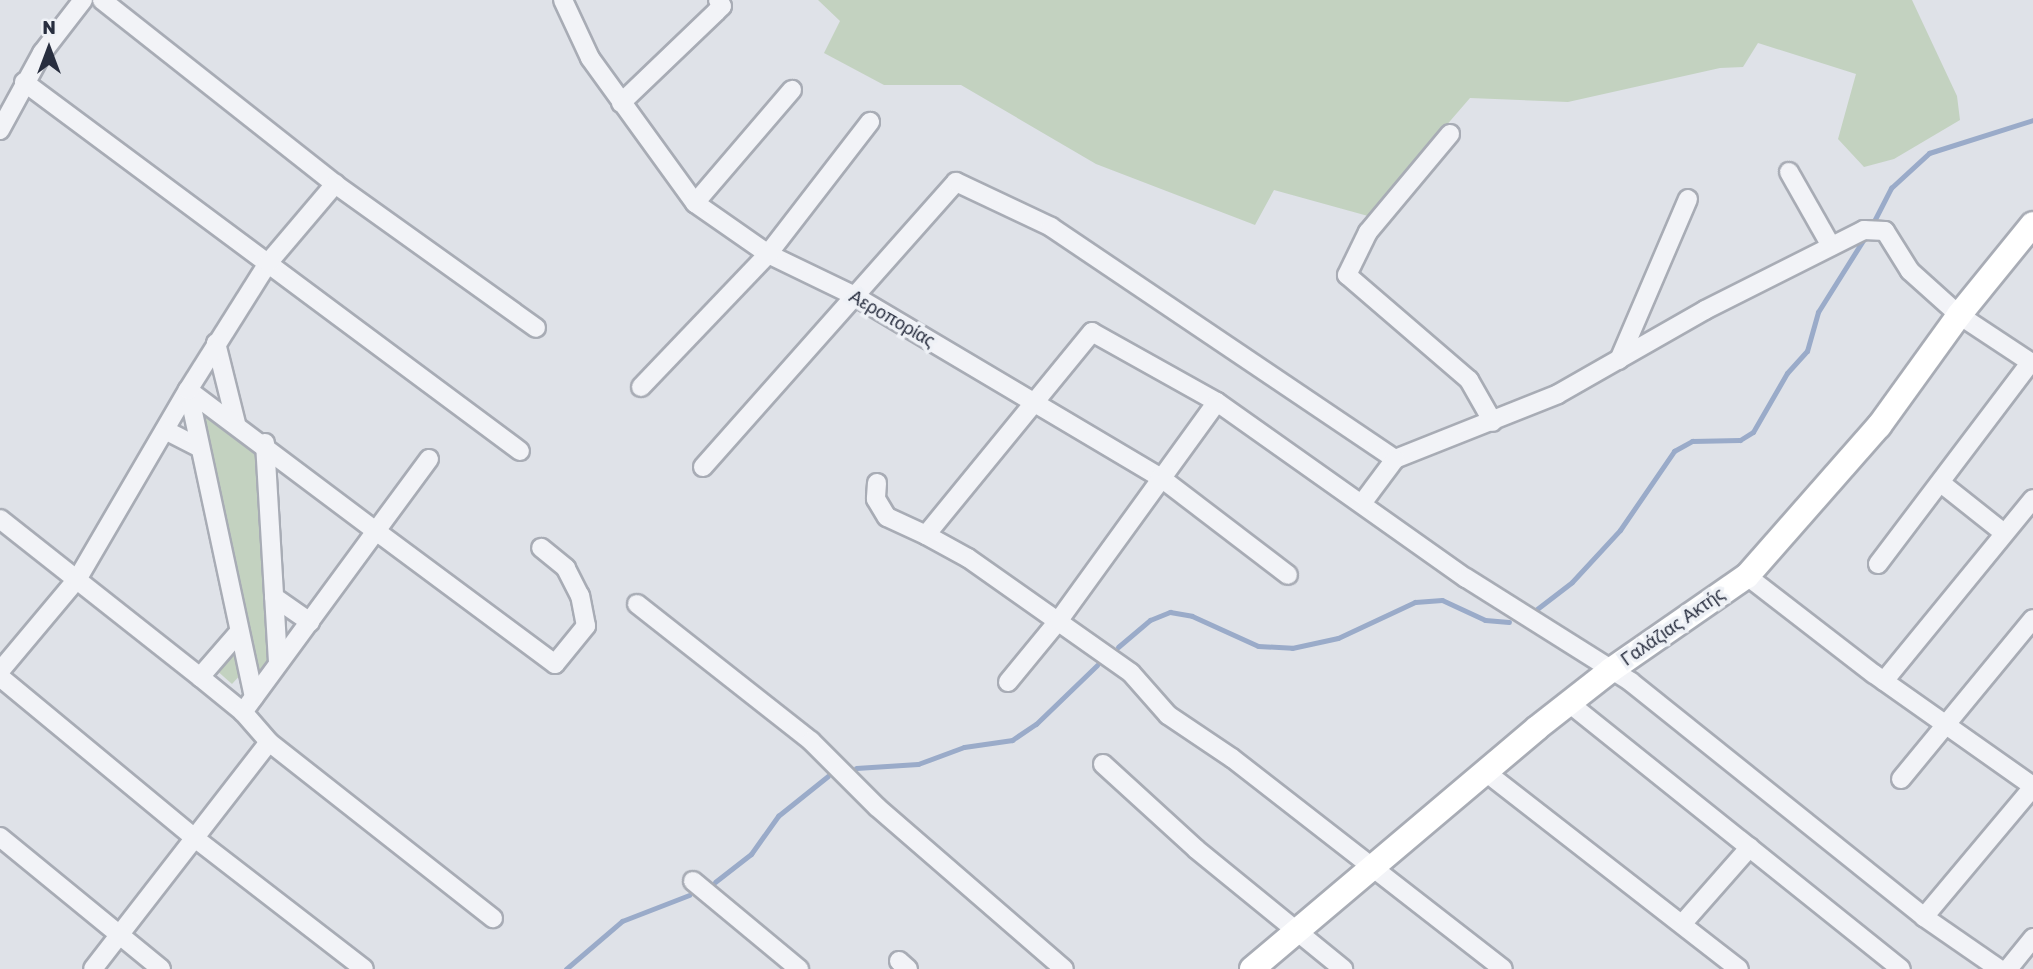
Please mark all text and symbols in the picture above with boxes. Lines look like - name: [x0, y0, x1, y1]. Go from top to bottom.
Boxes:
- north arrow: [14, 14, 84, 84]
- text: N: [42, 16, 56, 39]
- street label: Αεροπορίας: [845, 286, 939, 352]
- street label: Γαλάζιας Ακτής: [1617, 583, 1729, 671]

